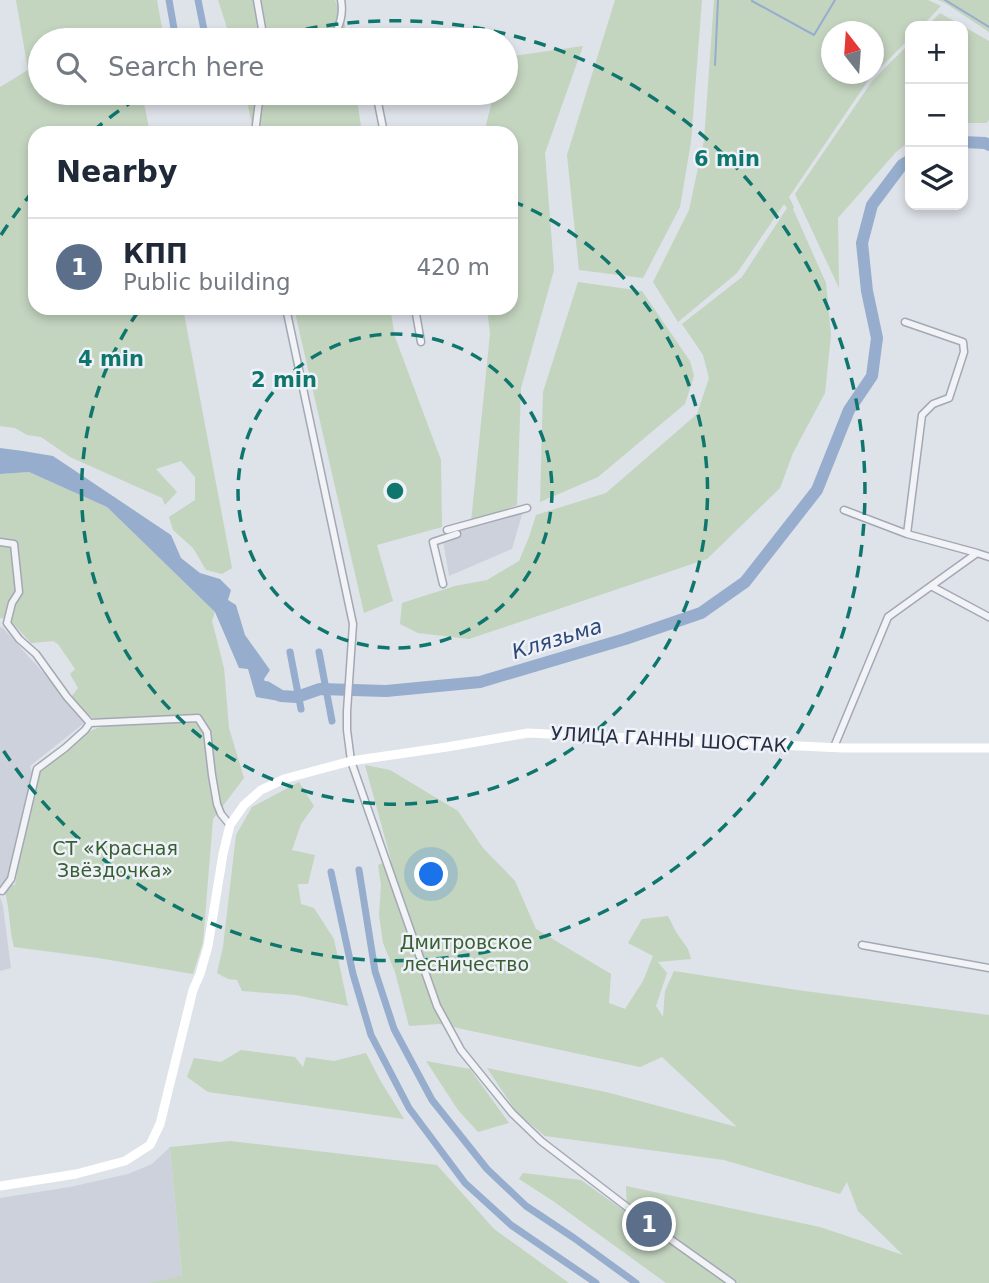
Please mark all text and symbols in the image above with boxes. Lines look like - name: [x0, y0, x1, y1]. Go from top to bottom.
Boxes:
- north arrow: [821, 21, 884, 84]
- map controls: [905, 21, 968, 210]
- button: +: [905, 21, 968, 84]
- search box: [28, 28, 518, 105]
- icon: search: [52, 48, 90, 86]
- text: Search here: [108, 52, 264, 82]
- button: −: [905, 84, 968, 147]
- text: 6 min: [694, 147, 760, 171]
- button: layers: [905, 147, 968, 210]
- text: Nearby: [56, 154, 178, 189]
- text: КПП: [123, 239, 188, 269]
- text: 1: [71, 254, 87, 280]
- text: 420 m: [416, 254, 490, 280]
- text: Public building: [123, 269, 291, 295]
- text: 4 min: [78, 347, 144, 371]
- text: 2 min: [251, 368, 317, 392]
- centre of rings: [383, 479, 407, 503]
- water label: Клязьма: [509, 614, 605, 664]
- street label: УЛИЦА ГАННЫ ШОСТАК: [550, 722, 788, 756]
- park label: СТ «Красная Звёздочка»: [52, 837, 178, 881]
- your location: [414, 857, 448, 891]
- park label: Дмитровское лесничество: [400, 931, 532, 975]
- pin: 1: [626, 1198, 672, 1250]

